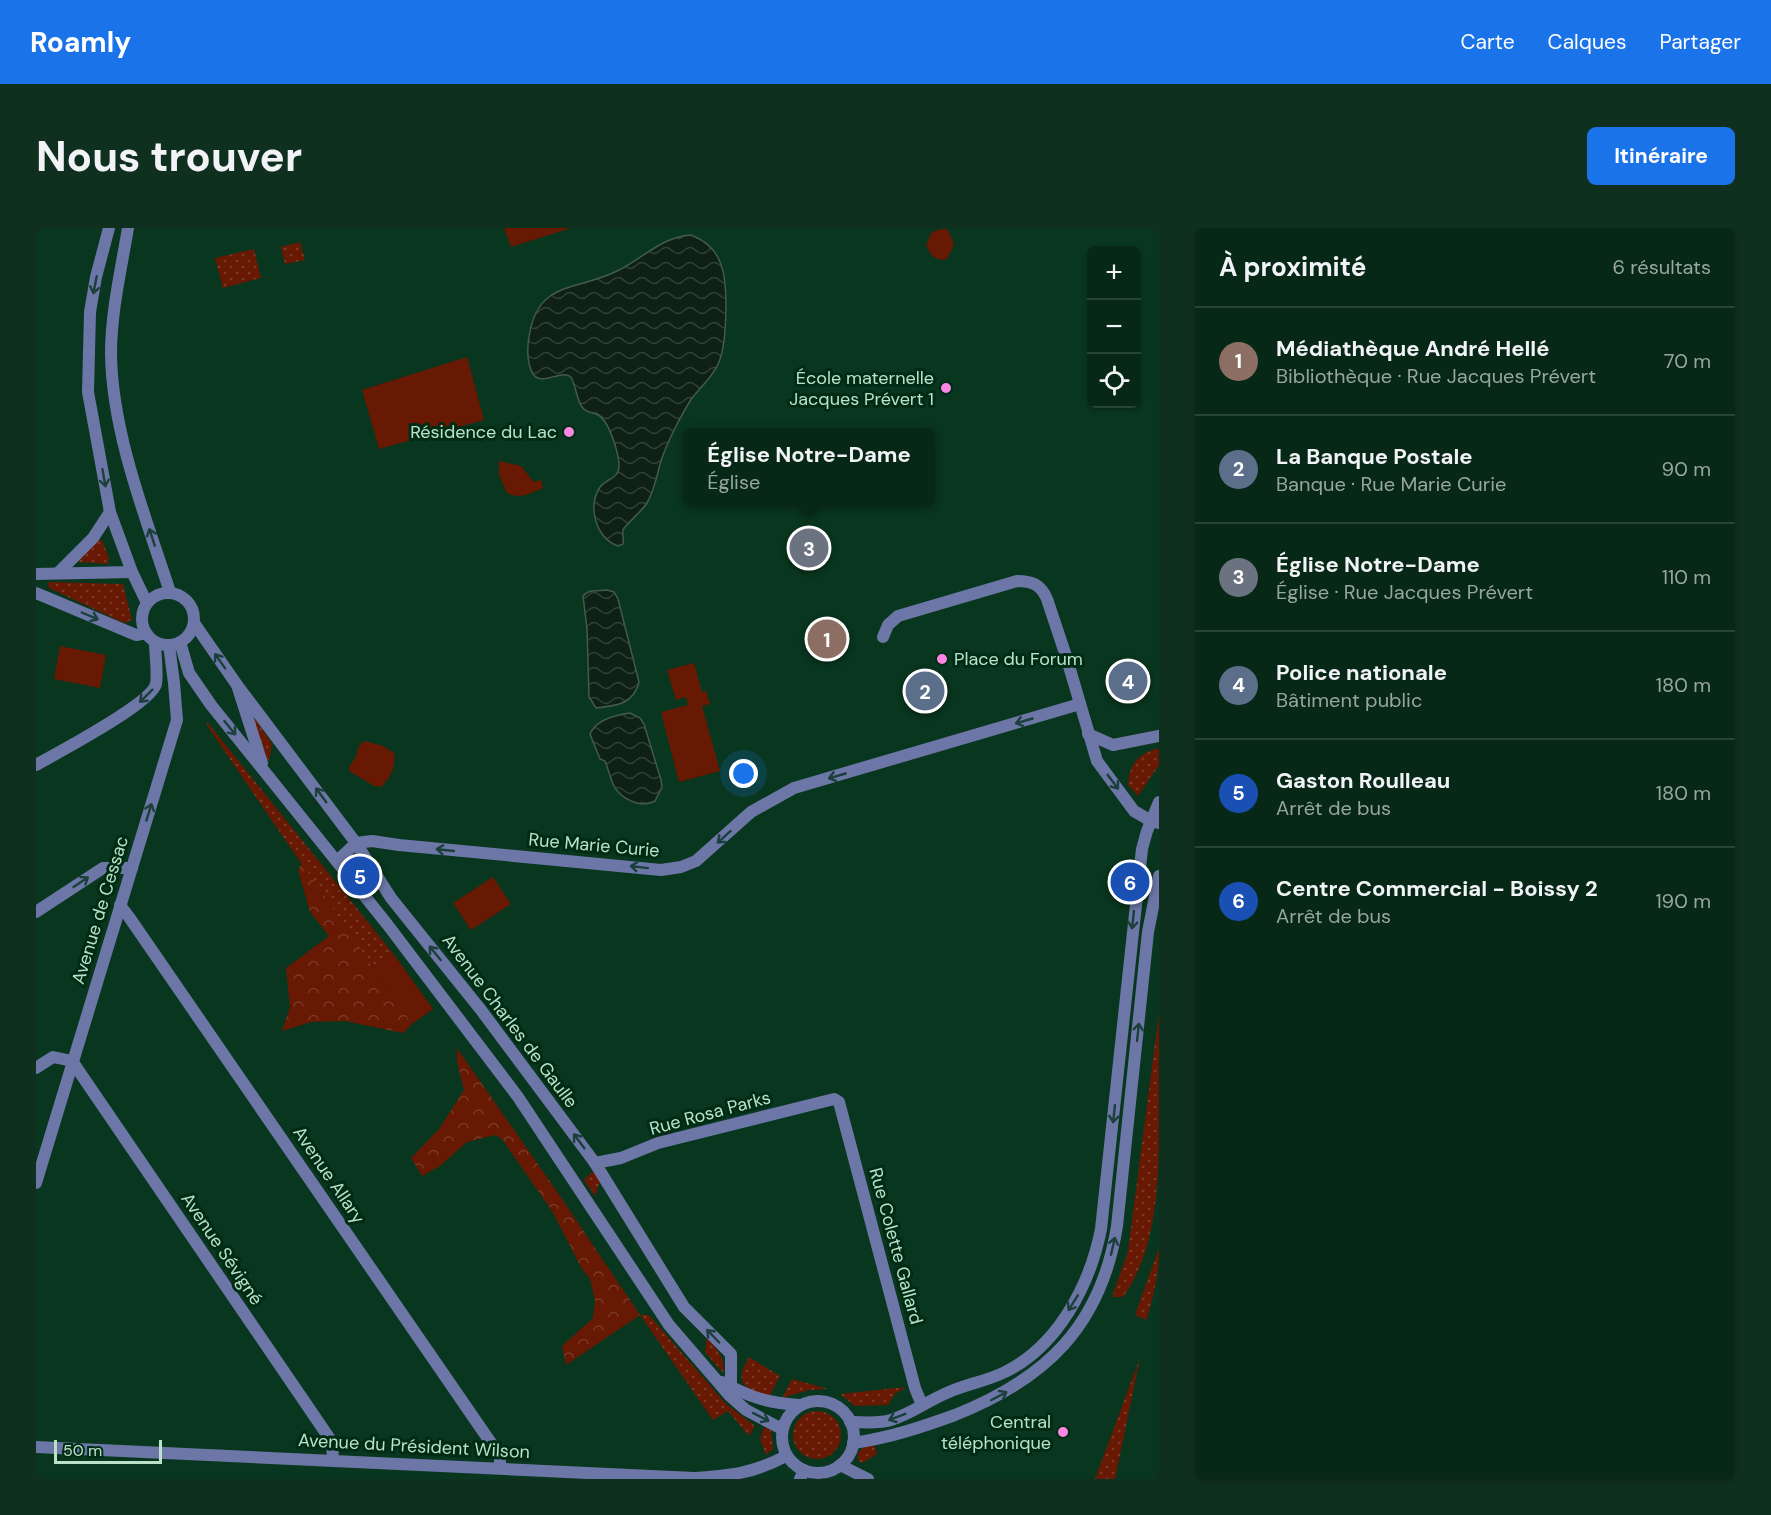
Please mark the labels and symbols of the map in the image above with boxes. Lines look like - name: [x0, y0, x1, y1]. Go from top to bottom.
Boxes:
- one-way arrow: [89, 274, 100, 294]
- place label: École maternelle Jacques Prévert 1: [789, 366, 934, 411]
- marker: École maternelle Jacques Prévert 1: [939, 381, 953, 395]
- place label: Résidence du Lac: [410, 420, 557, 444]
- marker: Résidence du Lac: [562, 425, 576, 439]
- one-way arrow: [98, 467, 109, 487]
- pin: 3: [790, 526, 828, 570]
- one-way arrow: [146, 528, 157, 547]
- one-way arrow: [80, 611, 99, 622]
- pin: 1: [808, 616, 846, 662]
- place label: Place du Forum: [954, 647, 1083, 671]
- marker: Place du Forum: [935, 652, 949, 666]
- one-way arrow: [214, 653, 226, 669]
- pin: 4: [1108, 658, 1148, 704]
- pin: 2: [906, 668, 944, 714]
- one-way arrow: [138, 689, 153, 704]
- one-way arrow: [1015, 716, 1034, 727]
- one-way arrow: [223, 720, 236, 736]
- your location: [729, 759, 758, 788]
- one-way arrow: [828, 771, 847, 782]
- one-way arrow: [1106, 774, 1119, 790]
- one-way arrow: [314, 788, 327, 804]
- one-way arrow: [144, 803, 155, 822]
- street label: Rue Marie Curie: [528, 827, 660, 863]
- one-way arrow: [717, 830, 732, 844]
- street label: Avenue de Cessac: [66, 833, 134, 987]
- one-way arrow: [436, 844, 456, 855]
- pin: 5: [340, 854, 380, 898]
- pin: 6: [1110, 860, 1150, 904]
- one-way arrow: [630, 862, 650, 873]
- one-way arrow: [72, 875, 89, 887]
- one-way arrow: [1127, 910, 1138, 930]
- street label: Avenue Charles de Gaulle: [437, 929, 583, 1113]
- one-way arrow: [429, 945, 442, 961]
- one-way arrow: [1133, 1022, 1144, 1042]
- street label: Rue Rosa Parks: [647, 1085, 773, 1141]
- one-way arrow: [1108, 1104, 1119, 1124]
- street label: Avenue Allary: [288, 1122, 370, 1228]
- one-way arrow: [572, 1134, 585, 1150]
- street label: Rue Colette Gallard: [864, 1165, 928, 1327]
- street label: Avenue Sévigné: [176, 1188, 268, 1310]
- one-way arrow: [1108, 1237, 1120, 1256]
- one-way arrow: [1067, 1294, 1079, 1311]
- one-way arrow: [706, 1328, 720, 1343]
- one-way arrow: [989, 1390, 1007, 1401]
- place label: Central téléphonique: [941, 1410, 1051, 1455]
- one-way arrow: [752, 1412, 770, 1424]
- one-way arrow: [888, 1412, 907, 1423]
- marker: Central téléphonique: [1056, 1425, 1070, 1439]
- street label: Avenue du Président Wilson: [297, 1428, 531, 1464]
- scale bar: [54, 1437, 162, 1464]

